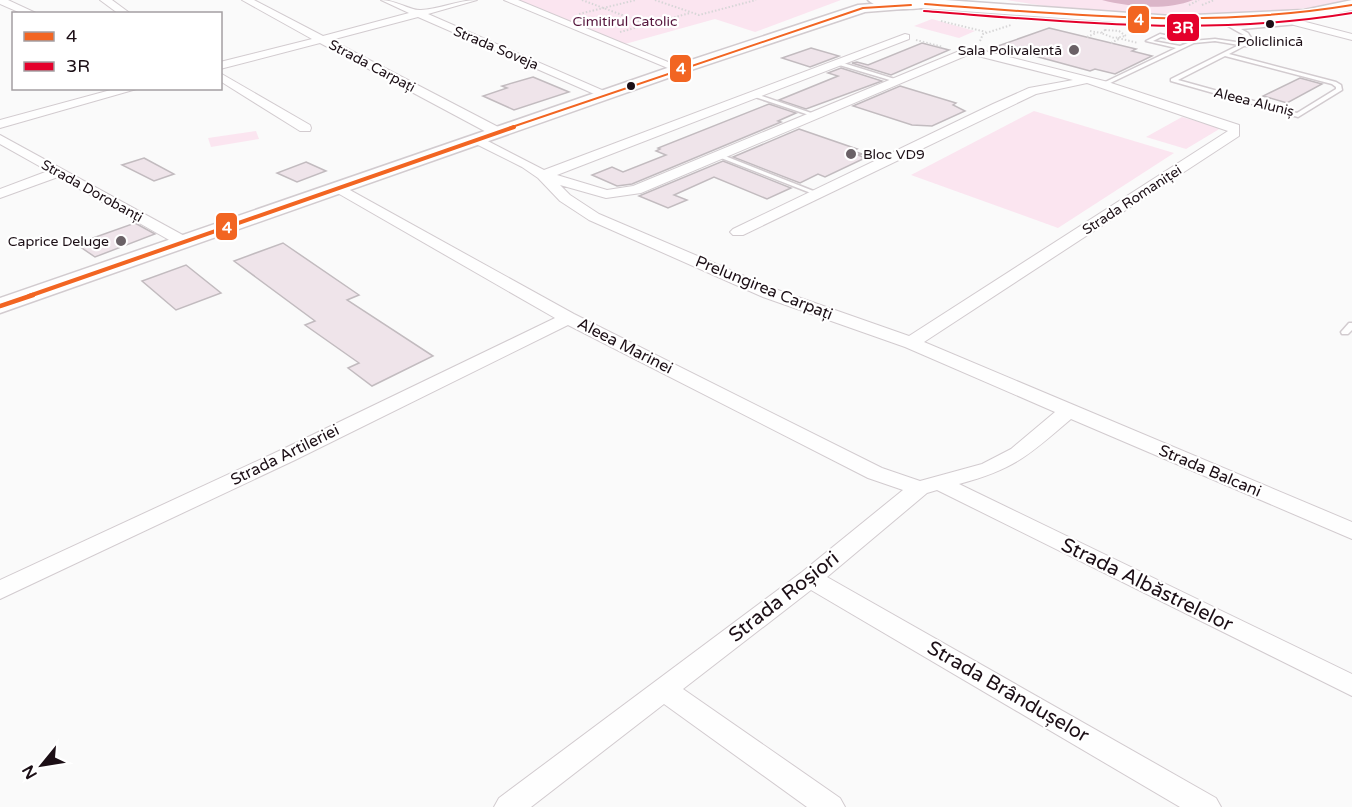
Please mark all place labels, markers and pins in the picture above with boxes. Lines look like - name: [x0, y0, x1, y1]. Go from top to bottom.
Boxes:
- marker: Policlinică: [1264, 18, 1276, 30]
- place label: Policlinică: [1237, 33, 1303, 50]
- place label: Sala Polivalentă: [958, 42, 1062, 59]
- marker: Sala Polivalentă: [1067, 43, 1081, 57]
- unlabelled marker: [625, 80, 637, 92]
- place label: Bloc VD9: [863, 146, 925, 163]
- marker: Bloc VD9: [844, 147, 858, 161]
- place label: Caprice Deluge: [8, 233, 109, 250]
- marker: Caprice Deluge: [114, 234, 128, 248]

